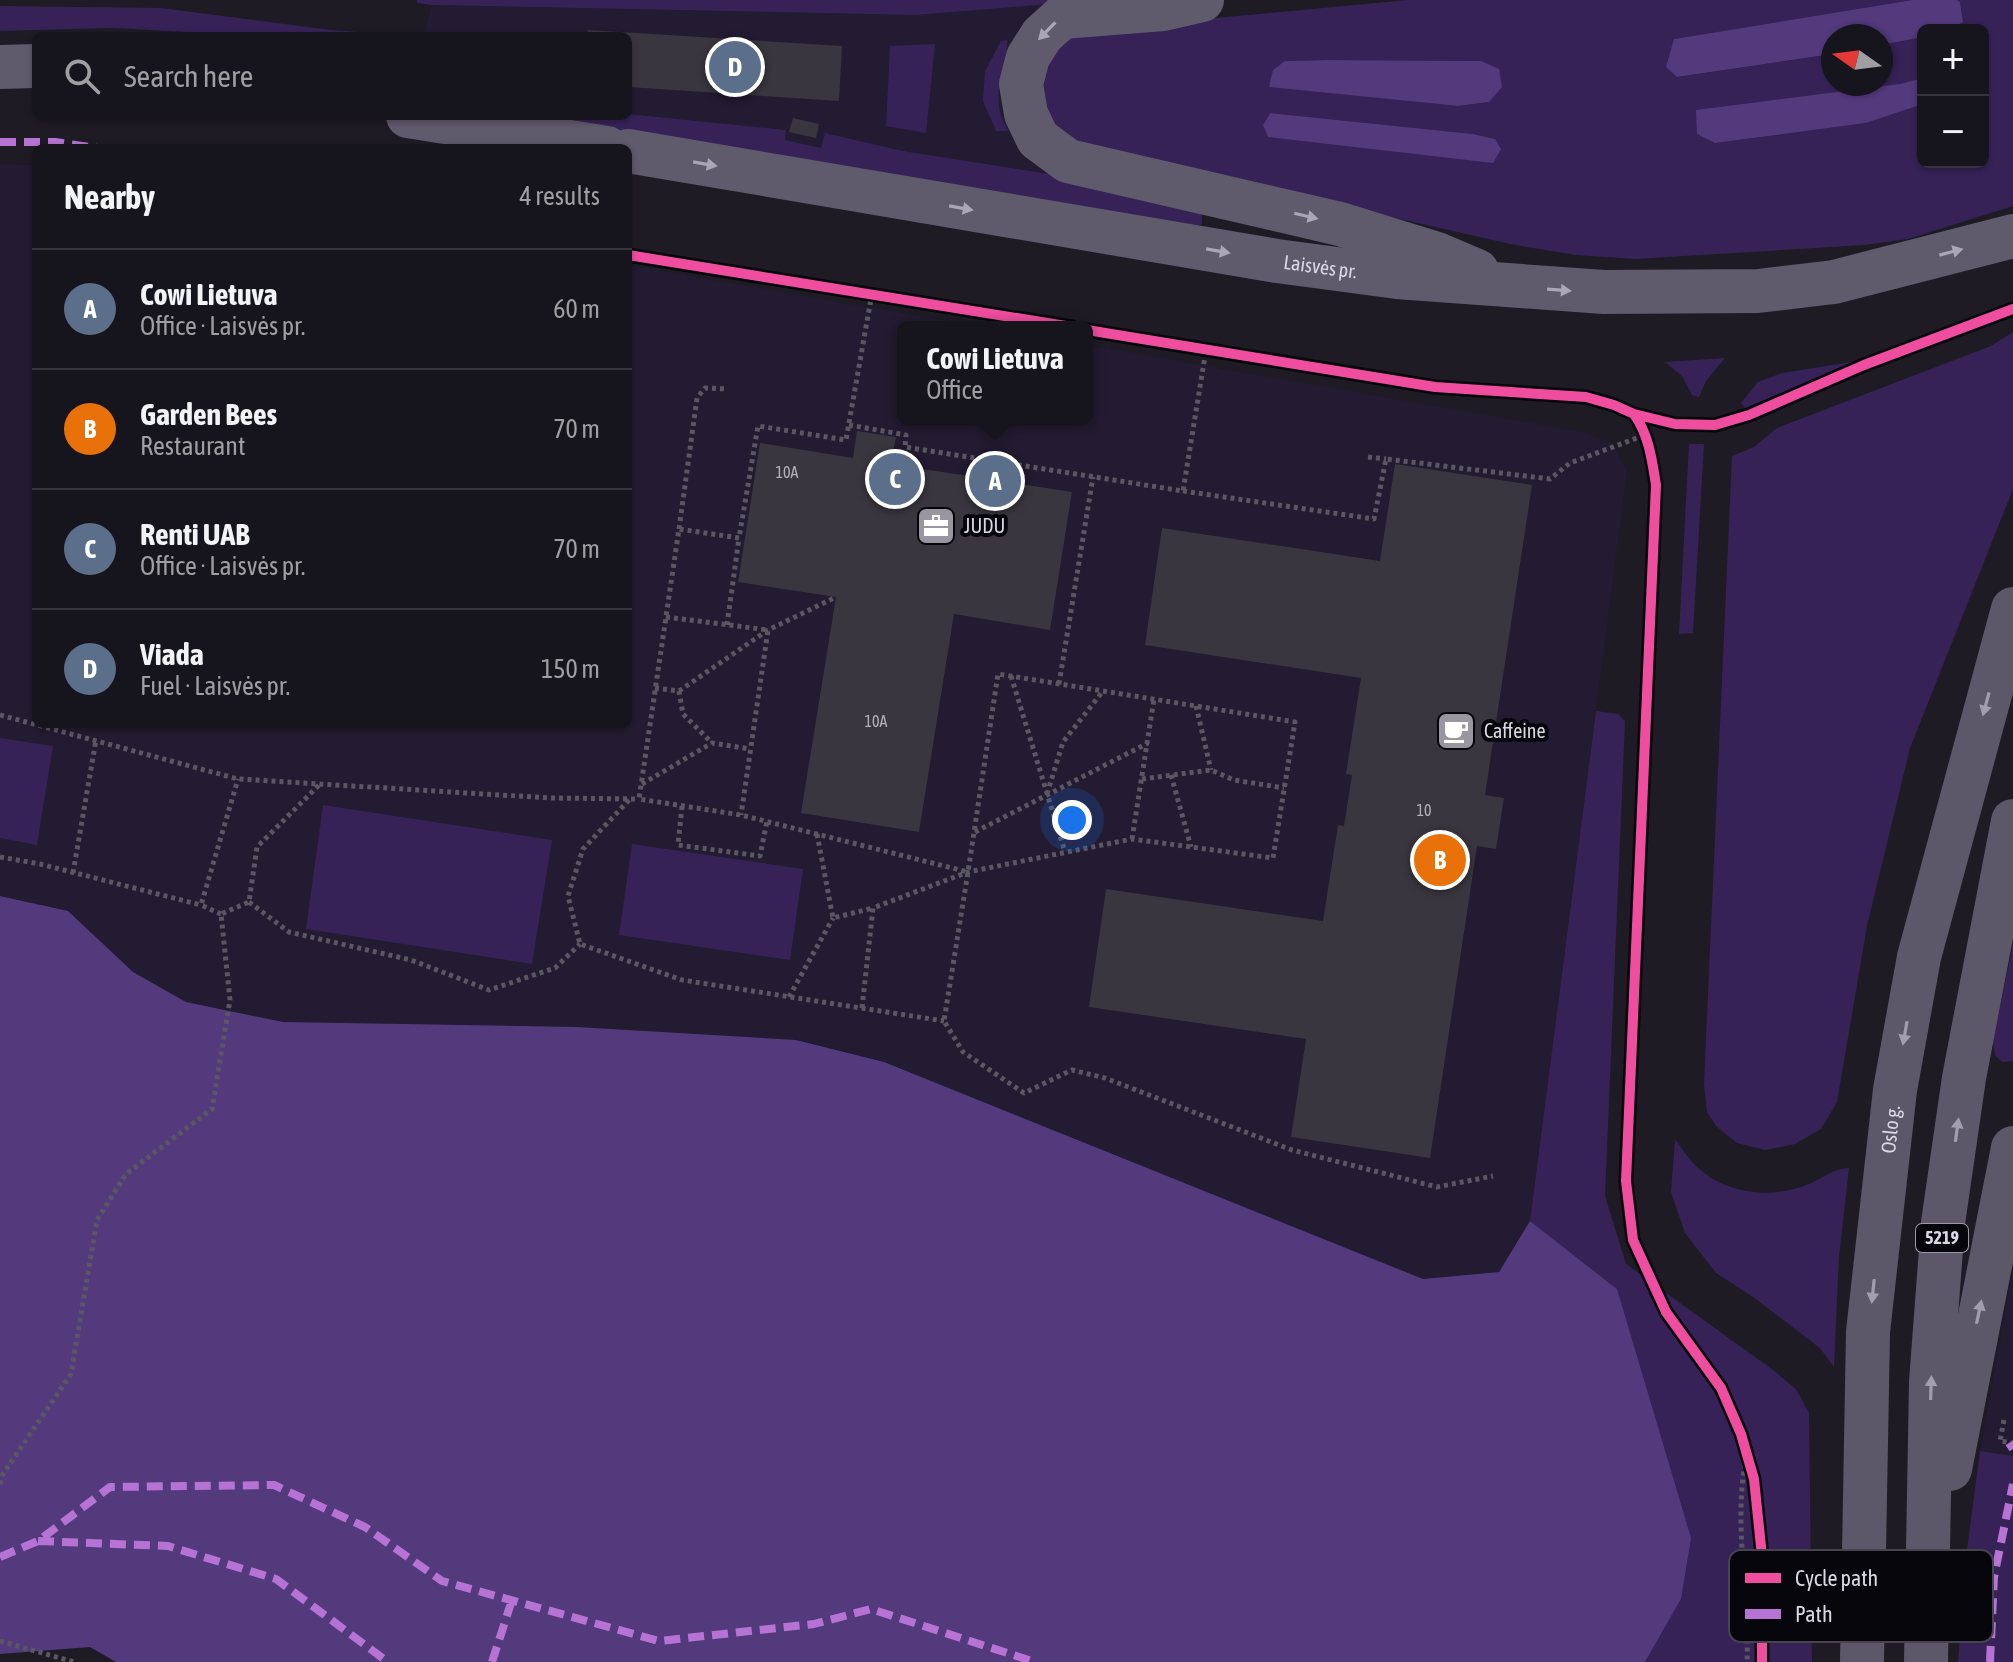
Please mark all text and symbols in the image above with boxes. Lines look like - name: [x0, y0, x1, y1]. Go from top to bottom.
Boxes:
- one-way arrow: [1039, 21, 1057, 40]
- north arrow: [1821, 24, 1893, 96]
- map controls: [1917, 24, 1989, 168]
- button: +: [1917, 24, 1989, 96]
- search box: [32, 32, 632, 120]
- pin: D: [709, 37, 761, 97]
- icon: search: [60, 54, 104, 98]
- text: Search here: [124, 59, 253, 93]
- button: −: [1917, 96, 1989, 168]
- one-way arrow: [693, 158, 718, 171]
- text: Nearby: [64, 177, 155, 216]
- text: 4 results: [519, 181, 600, 211]
- one-way arrow: [949, 202, 974, 214]
- one-way arrow: [1293, 211, 1318, 223]
- one-way arrow: [1205, 245, 1230, 258]
- one-way arrow: [1939, 246, 1964, 258]
- street label: Laisvės pr.: [1282, 250, 1359, 283]
- text: Cowi Lietuva: [140, 277, 278, 311]
- one-way arrow: [1547, 284, 1572, 297]
- text: A: [84, 294, 96, 324]
- text: 60 m: [553, 294, 600, 324]
- text: Office · Laisvės pr.: [140, 311, 305, 341]
- popup: [897, 321, 1093, 425]
- text: Cowi Lietuva: [926, 341, 1064, 375]
- text: Office: [926, 375, 983, 405]
- text: Garden Bees: [140, 397, 277, 431]
- text: B: [84, 414, 96, 444]
- text: 70 m: [553, 414, 600, 444]
- text: Restaurant: [140, 431, 245, 461]
- pin: C: [869, 449, 921, 509]
- pin: A: [969, 451, 1021, 511]
- house number: 10A: [776, 463, 799, 481]
- office icon: JUDU: [915, 505, 957, 547]
- place label: JUDU: [964, 514, 1005, 537]
- text: Renti UAB: [140, 517, 249, 551]
- text: C: [84, 534, 96, 564]
- text: 70 m: [553, 534, 600, 564]
- text: Office · Laisvės pr.: [140, 551, 305, 581]
- text: Viada: [140, 637, 204, 671]
- text: D: [83, 654, 97, 684]
- text: 150 m: [541, 654, 600, 684]
- text: Fuel · Laisvės pr.: [140, 671, 290, 701]
- one-way arrow: [1979, 692, 1992, 716]
- cafe icon: Caffeine: [1435, 710, 1477, 752]
- house number: 10A: [865, 712, 888, 730]
- place label: Caffeine: [1484, 719, 1546, 742]
- your location: [1052, 800, 1092, 840]
- house number: 10: [1416, 801, 1432, 819]
- pin: B: [1414, 830, 1466, 890]
- one-way arrow: [1899, 1021, 1911, 1046]
- street label: Oslo g.: [1876, 1104, 1904, 1154]
- one-way arrow: [1951, 1117, 1964, 1142]
- road number: 5219: [1916, 1224, 1968, 1252]
- one-way arrow: [1866, 1279, 1879, 1304]
- one-way arrow: [1974, 1299, 1986, 1324]
- one-way arrow: [1924, 1375, 1937, 1400]
- legend: [1729, 1550, 1993, 1642]
- text: Cycle path: [1795, 1565, 1878, 1591]
- text: Path: [1795, 1601, 1833, 1627]

